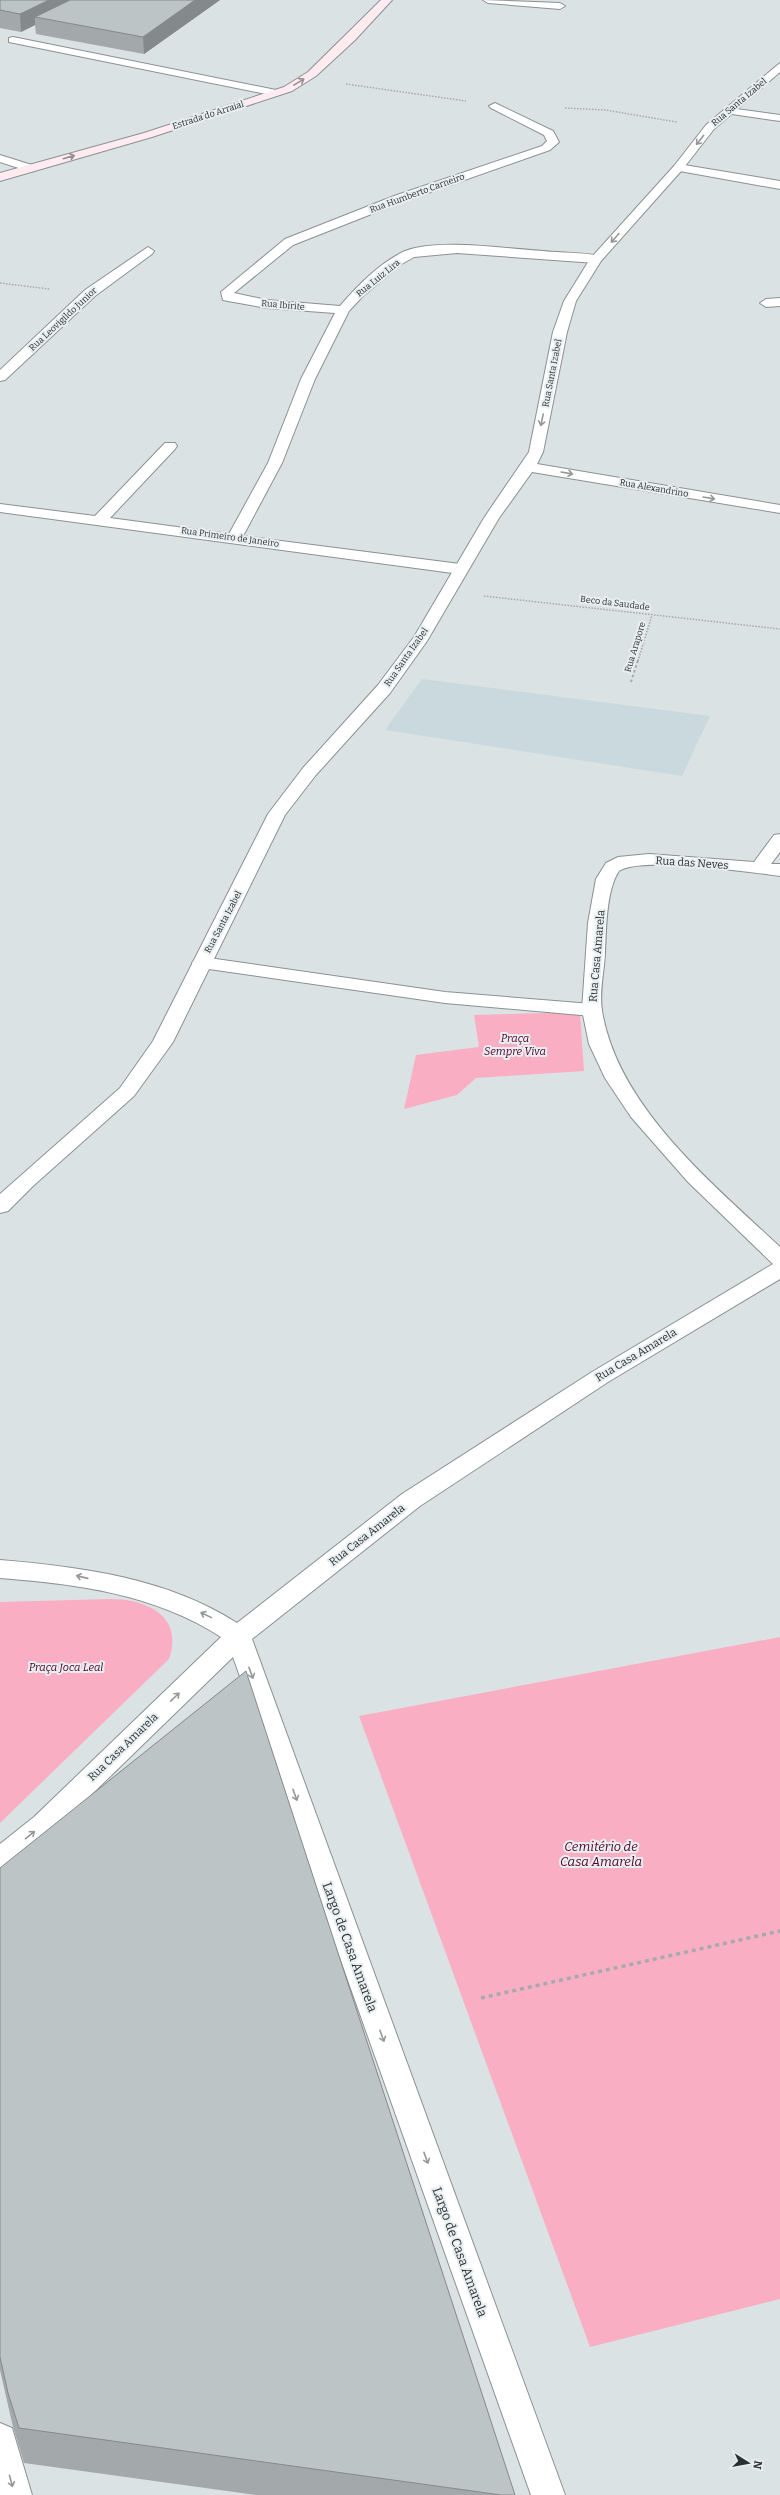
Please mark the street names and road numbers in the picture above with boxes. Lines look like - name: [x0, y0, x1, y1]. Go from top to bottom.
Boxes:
- street label: Rua Santa Izabel: [709, 76, 769, 128]
- street label: Estrada do Arraial: [171, 99, 245, 131]
- street label: Rua Humberto Carneiro: [368, 171, 466, 215]
- street label: Rua Luiz Lira: [354, 257, 402, 299]
- street label: Rua Leovigildo Junior: [27, 285, 99, 353]
- street label: Rua Ibirite: [261, 298, 305, 312]
- street label: Rua Santa Izabel: [541, 338, 564, 408]
- street label: Rua Alexandrino: [619, 477, 689, 499]
- street label: Rua Primeiro de Janeiro: [180, 525, 280, 549]
- street label: Beco da Saudade: [580, 594, 650, 612]
- street label: Rua Arapore: [623, 621, 647, 673]
- street label: Rua Santa Izabel: [382, 626, 430, 688]
- street label: Rua das Neves: [655, 854, 729, 872]
- street label: Rua Santa Izabel: [202, 889, 244, 955]
- street label: Rua Casa Amarela: [587, 910, 607, 1002]
- street label: Rua Casa Amarela: [593, 1326, 679, 1384]
- street label: Rua Casa Amarela: [327, 1501, 407, 1569]
- street label: Rua Casa Amarela: [85, 1710, 161, 1784]
- street label: Largo de Casa Amarela: [320, 1880, 380, 2014]
- street label: Largo de Casa Amarela: [430, 2185, 490, 2319]

